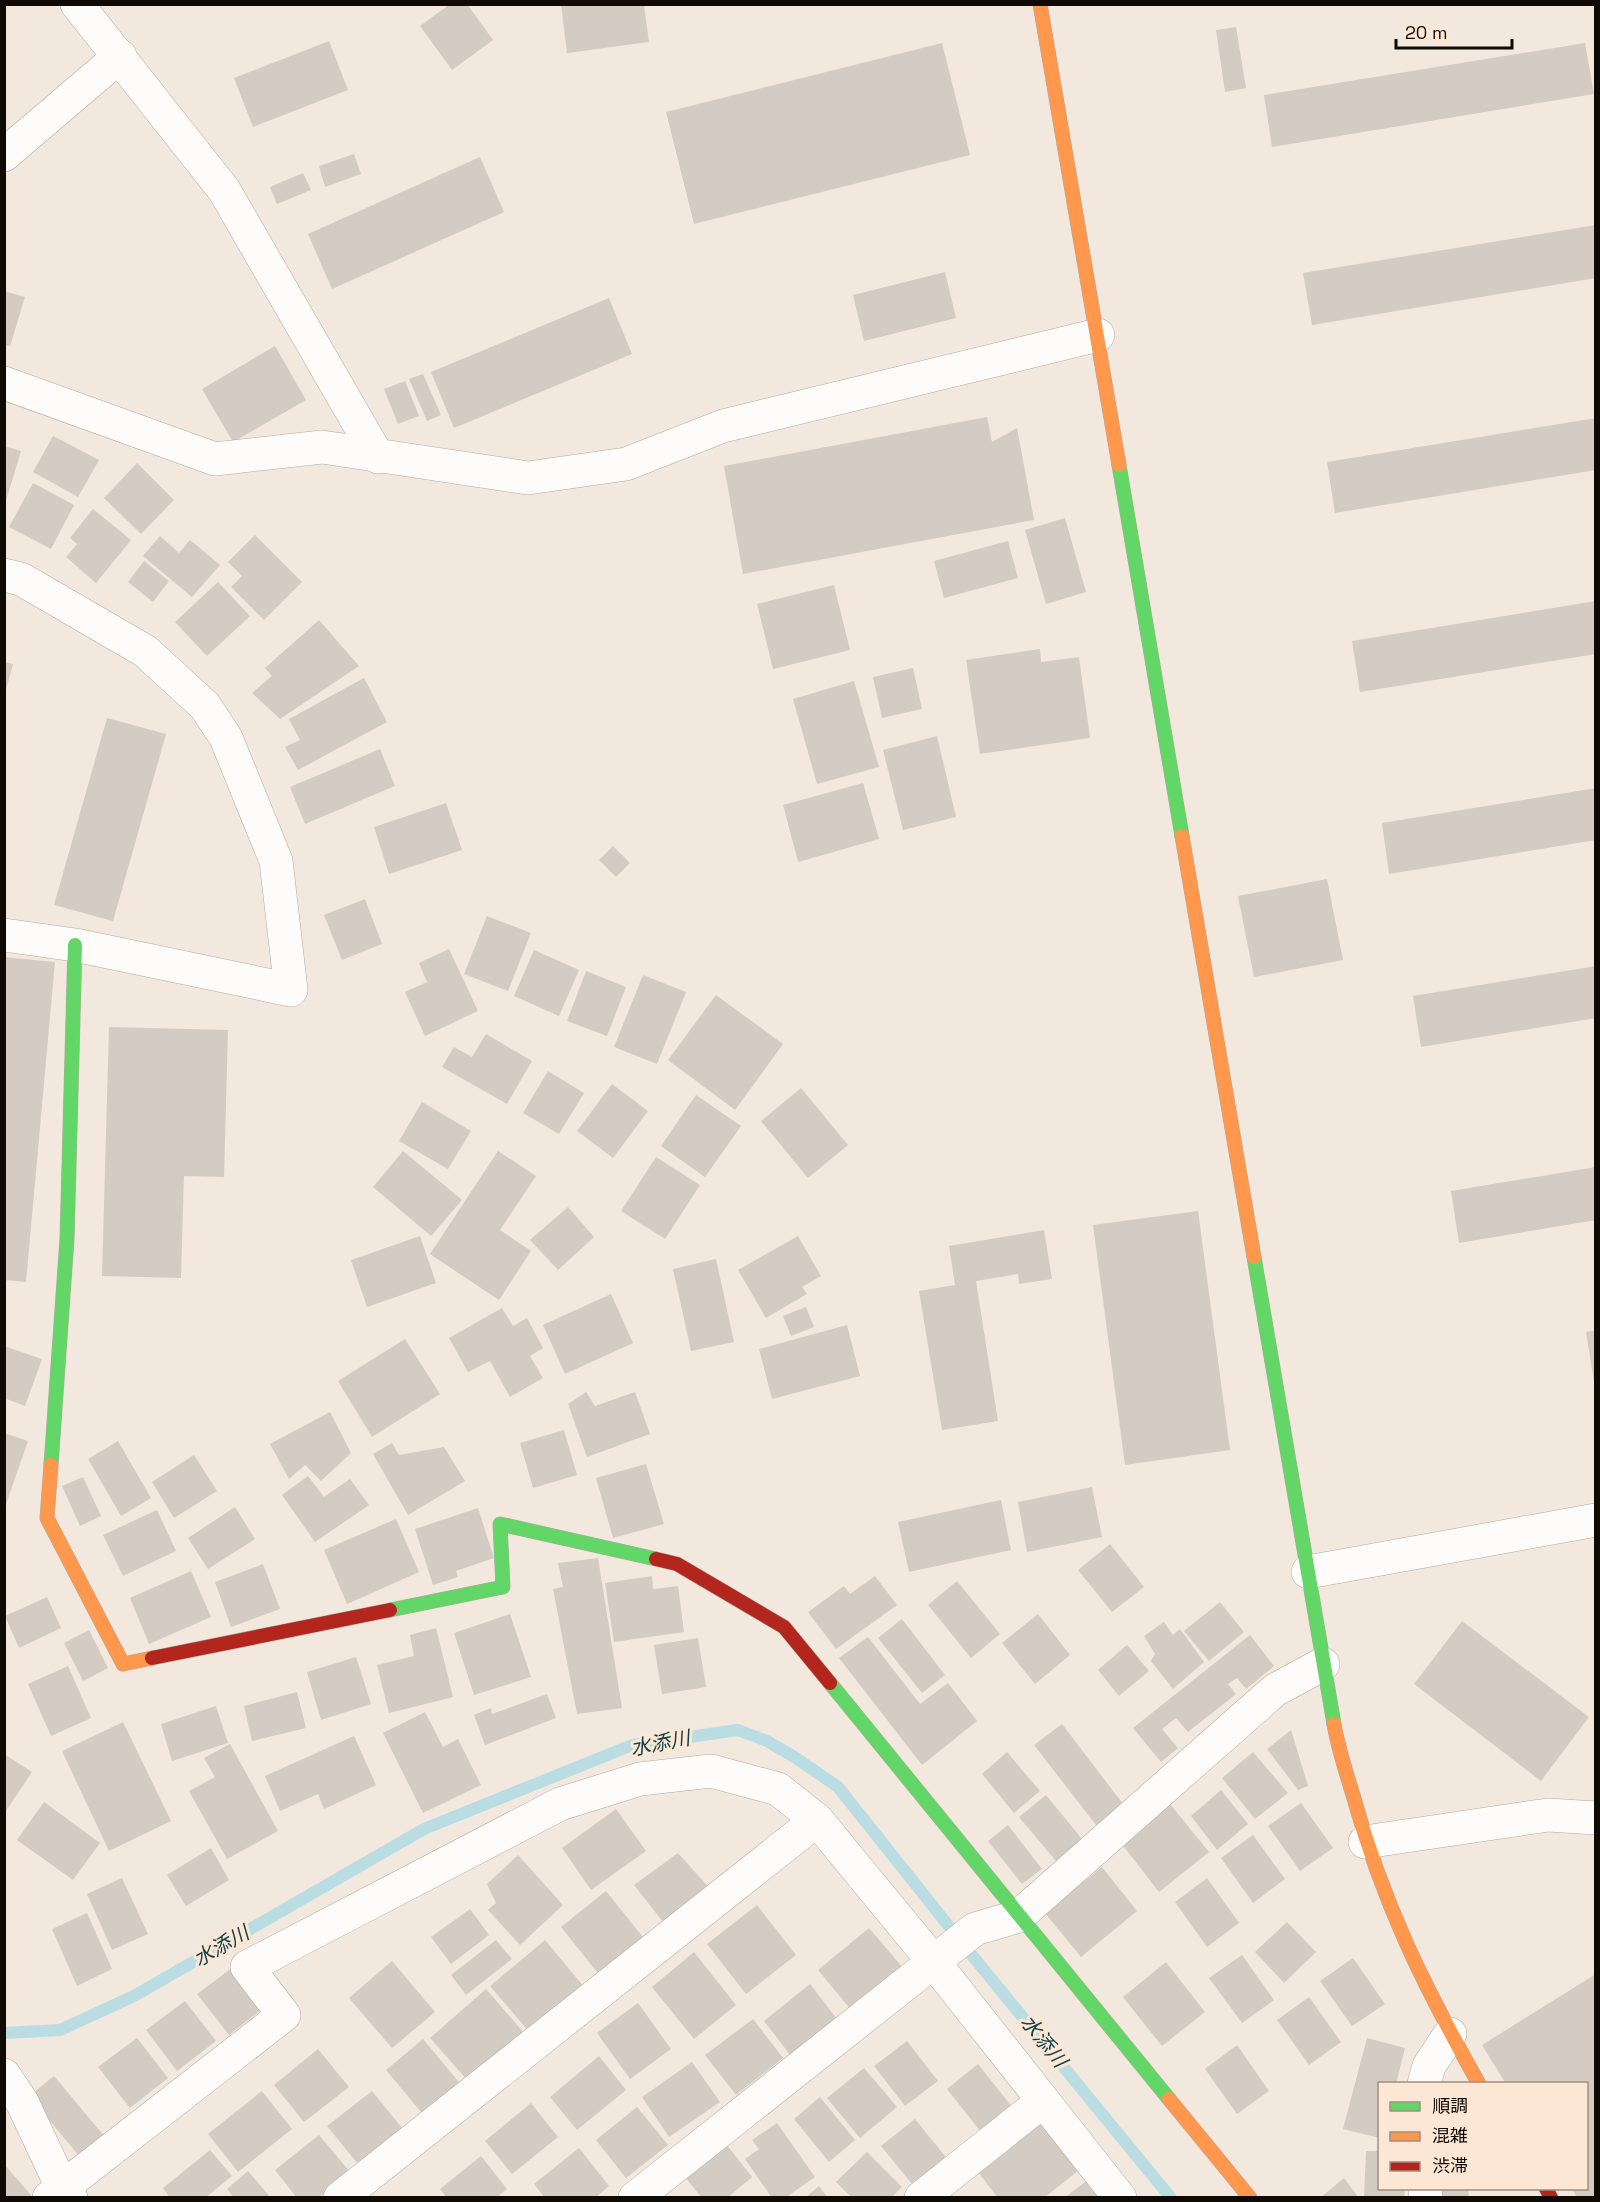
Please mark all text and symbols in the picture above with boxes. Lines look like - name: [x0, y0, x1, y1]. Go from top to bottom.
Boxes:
- scale bar: [1396, 12, 1512, 50]
- text: 20 m: [1405, 21, 1448, 44]
- water label: 水添川: [628, 1724, 694, 1761]
- water label: 水添川: [189, 1919, 255, 1972]
- water label: 水添川: [1015, 2010, 1074, 2074]
- legend: [1378, 2082, 1588, 2190]
- text: 順調: [1432, 2094, 1468, 2117]
- text: 混雑: [1432, 2124, 1468, 2147]
- text: 渋滞: [1432, 2154, 1468, 2177]

